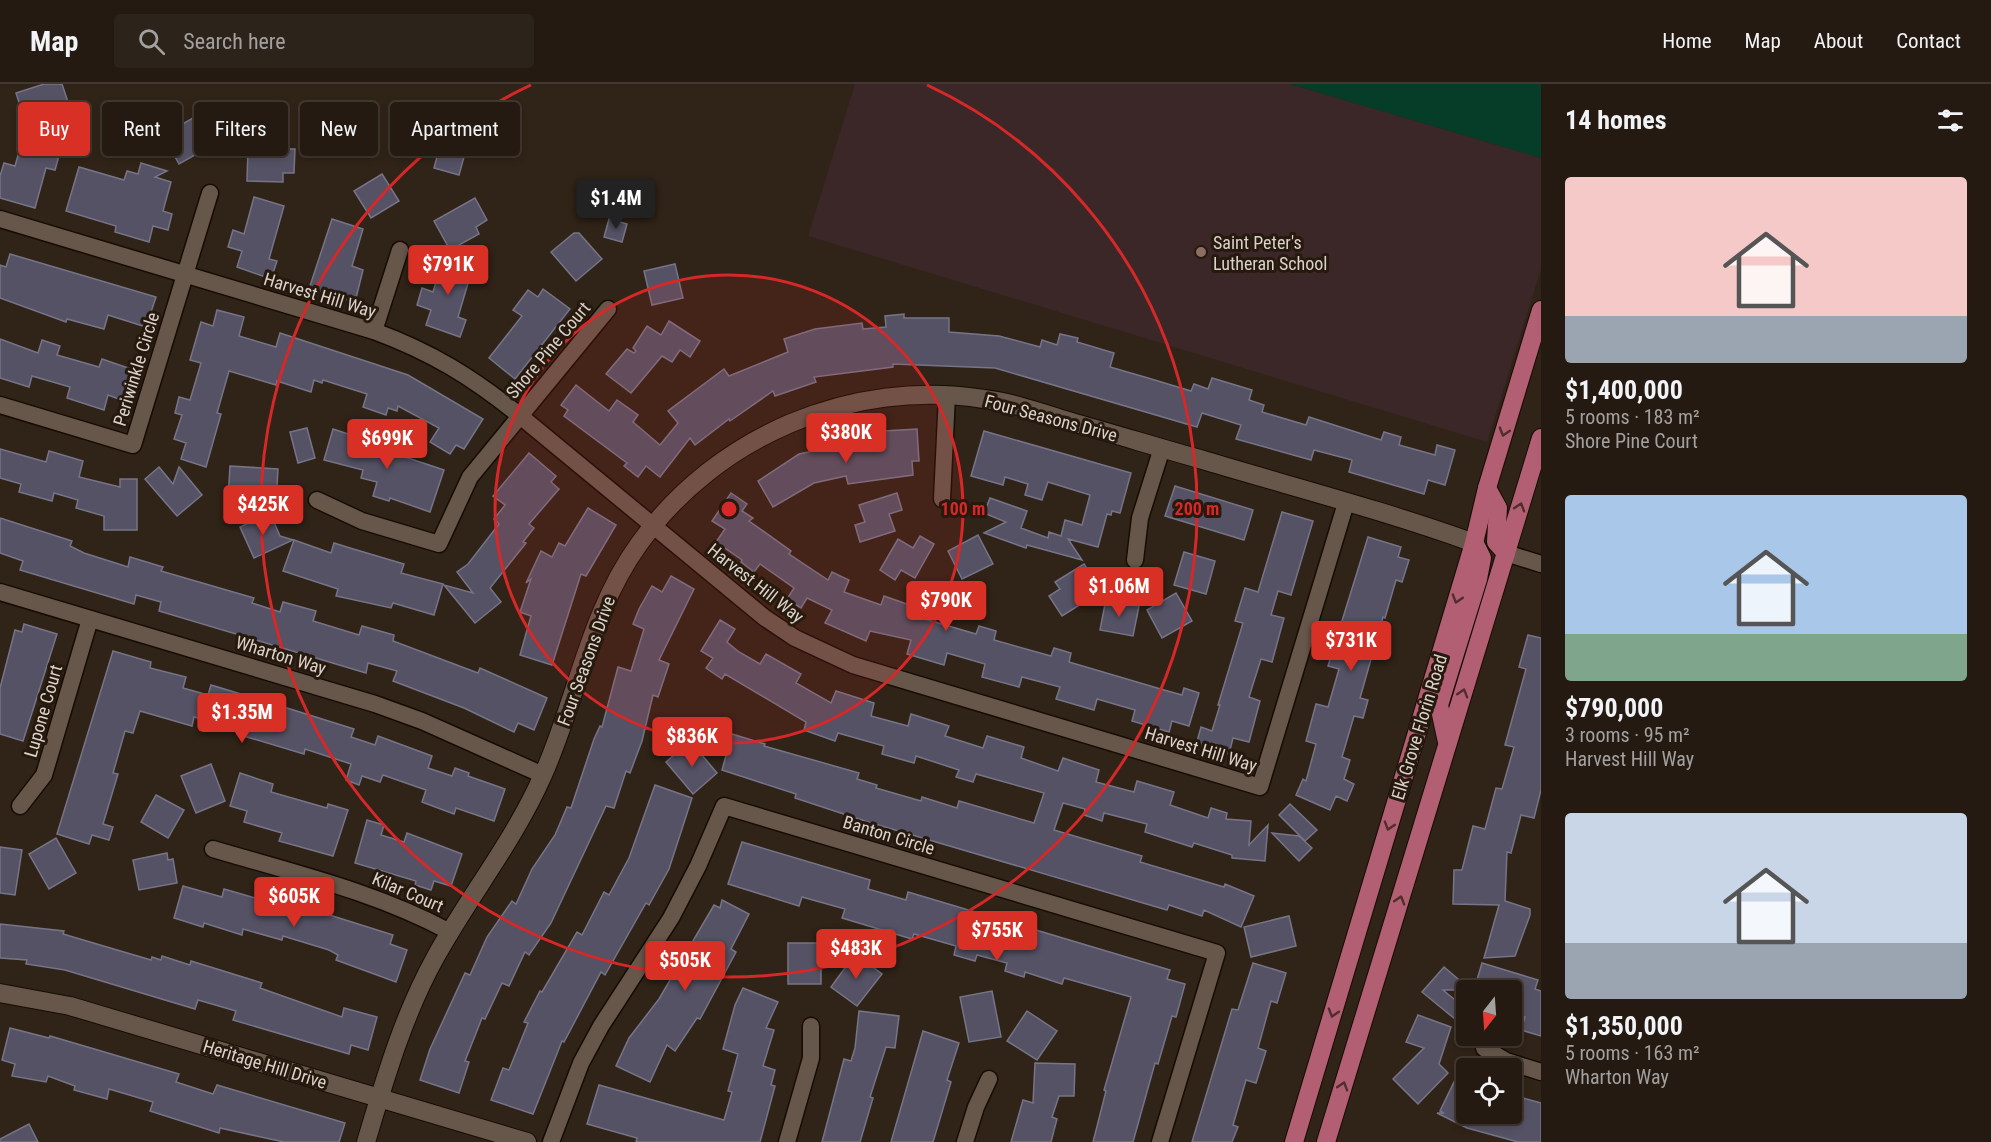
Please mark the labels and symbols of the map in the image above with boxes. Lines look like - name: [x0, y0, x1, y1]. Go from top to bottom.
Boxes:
- pin: $1.4M: [574, 179, 658, 230]
- place label: Saint Peter's Lutheran School: [1213, 232, 1327, 274]
- pin: $791K: [406, 245, 490, 296]
- marker: Saint Peter's Lutheran School: [1194, 245, 1208, 259]
- street label: Harvest Hill Way: [261, 268, 379, 322]
- street label: Shore Pine Court: [502, 297, 594, 403]
- street label: Periwinkle Circle: [109, 310, 163, 428]
- street label: Four Seasons Drive: [982, 390, 1120, 446]
- pin: $380K: [804, 413, 888, 464]
- pin: $699K: [345, 419, 429, 470]
- one-way arrow: [1499, 426, 1512, 437]
- pin: $425K: [221, 485, 305, 536]
- text: 100 m: [941, 498, 985, 519]
- text: 200 m: [1175, 498, 1219, 519]
- centre of rings: [719, 499, 739, 519]
- one-way arrow: [1513, 502, 1525, 512]
- street label: Harvest Hill Way: [704, 539, 809, 627]
- pin: $1.06M: [1070, 567, 1168, 618]
- pin: $790K: [904, 581, 988, 632]
- street label: Four Seasons Drive: [553, 593, 619, 729]
- one-way arrow: [1452, 593, 1464, 604]
- pin: $731K: [1309, 621, 1393, 672]
- street label: Wharton Way: [233, 631, 329, 679]
- street label: Elk Grove Florin Road: [1387, 652, 1451, 802]
- street label: Lupone Court: [20, 662, 66, 760]
- one-way arrow: [1456, 688, 1468, 699]
- pin: $1.35M: [193, 693, 291, 744]
- pin: $836K: [650, 717, 734, 768]
- street label: Harvest Hill Way: [1142, 722, 1260, 776]
- street label: Banton Circle: [841, 811, 937, 859]
- one-way arrow: [1384, 820, 1396, 831]
- street label: Kilar Court: [369, 868, 447, 916]
- pin: $605K: [252, 877, 336, 928]
- one-way arrow: [1393, 895, 1405, 905]
- pin: $755K: [955, 911, 1039, 962]
- pin: $483K: [814, 929, 898, 980]
- pin: $505K: [643, 941, 727, 992]
- north arrow: [1456, 980, 1522, 1046]
- one-way arrow: [1328, 1007, 1340, 1018]
- street label: Heritage Hill Drive: [201, 1035, 329, 1093]
- one-way arrow: [1336, 1081, 1348, 1092]

